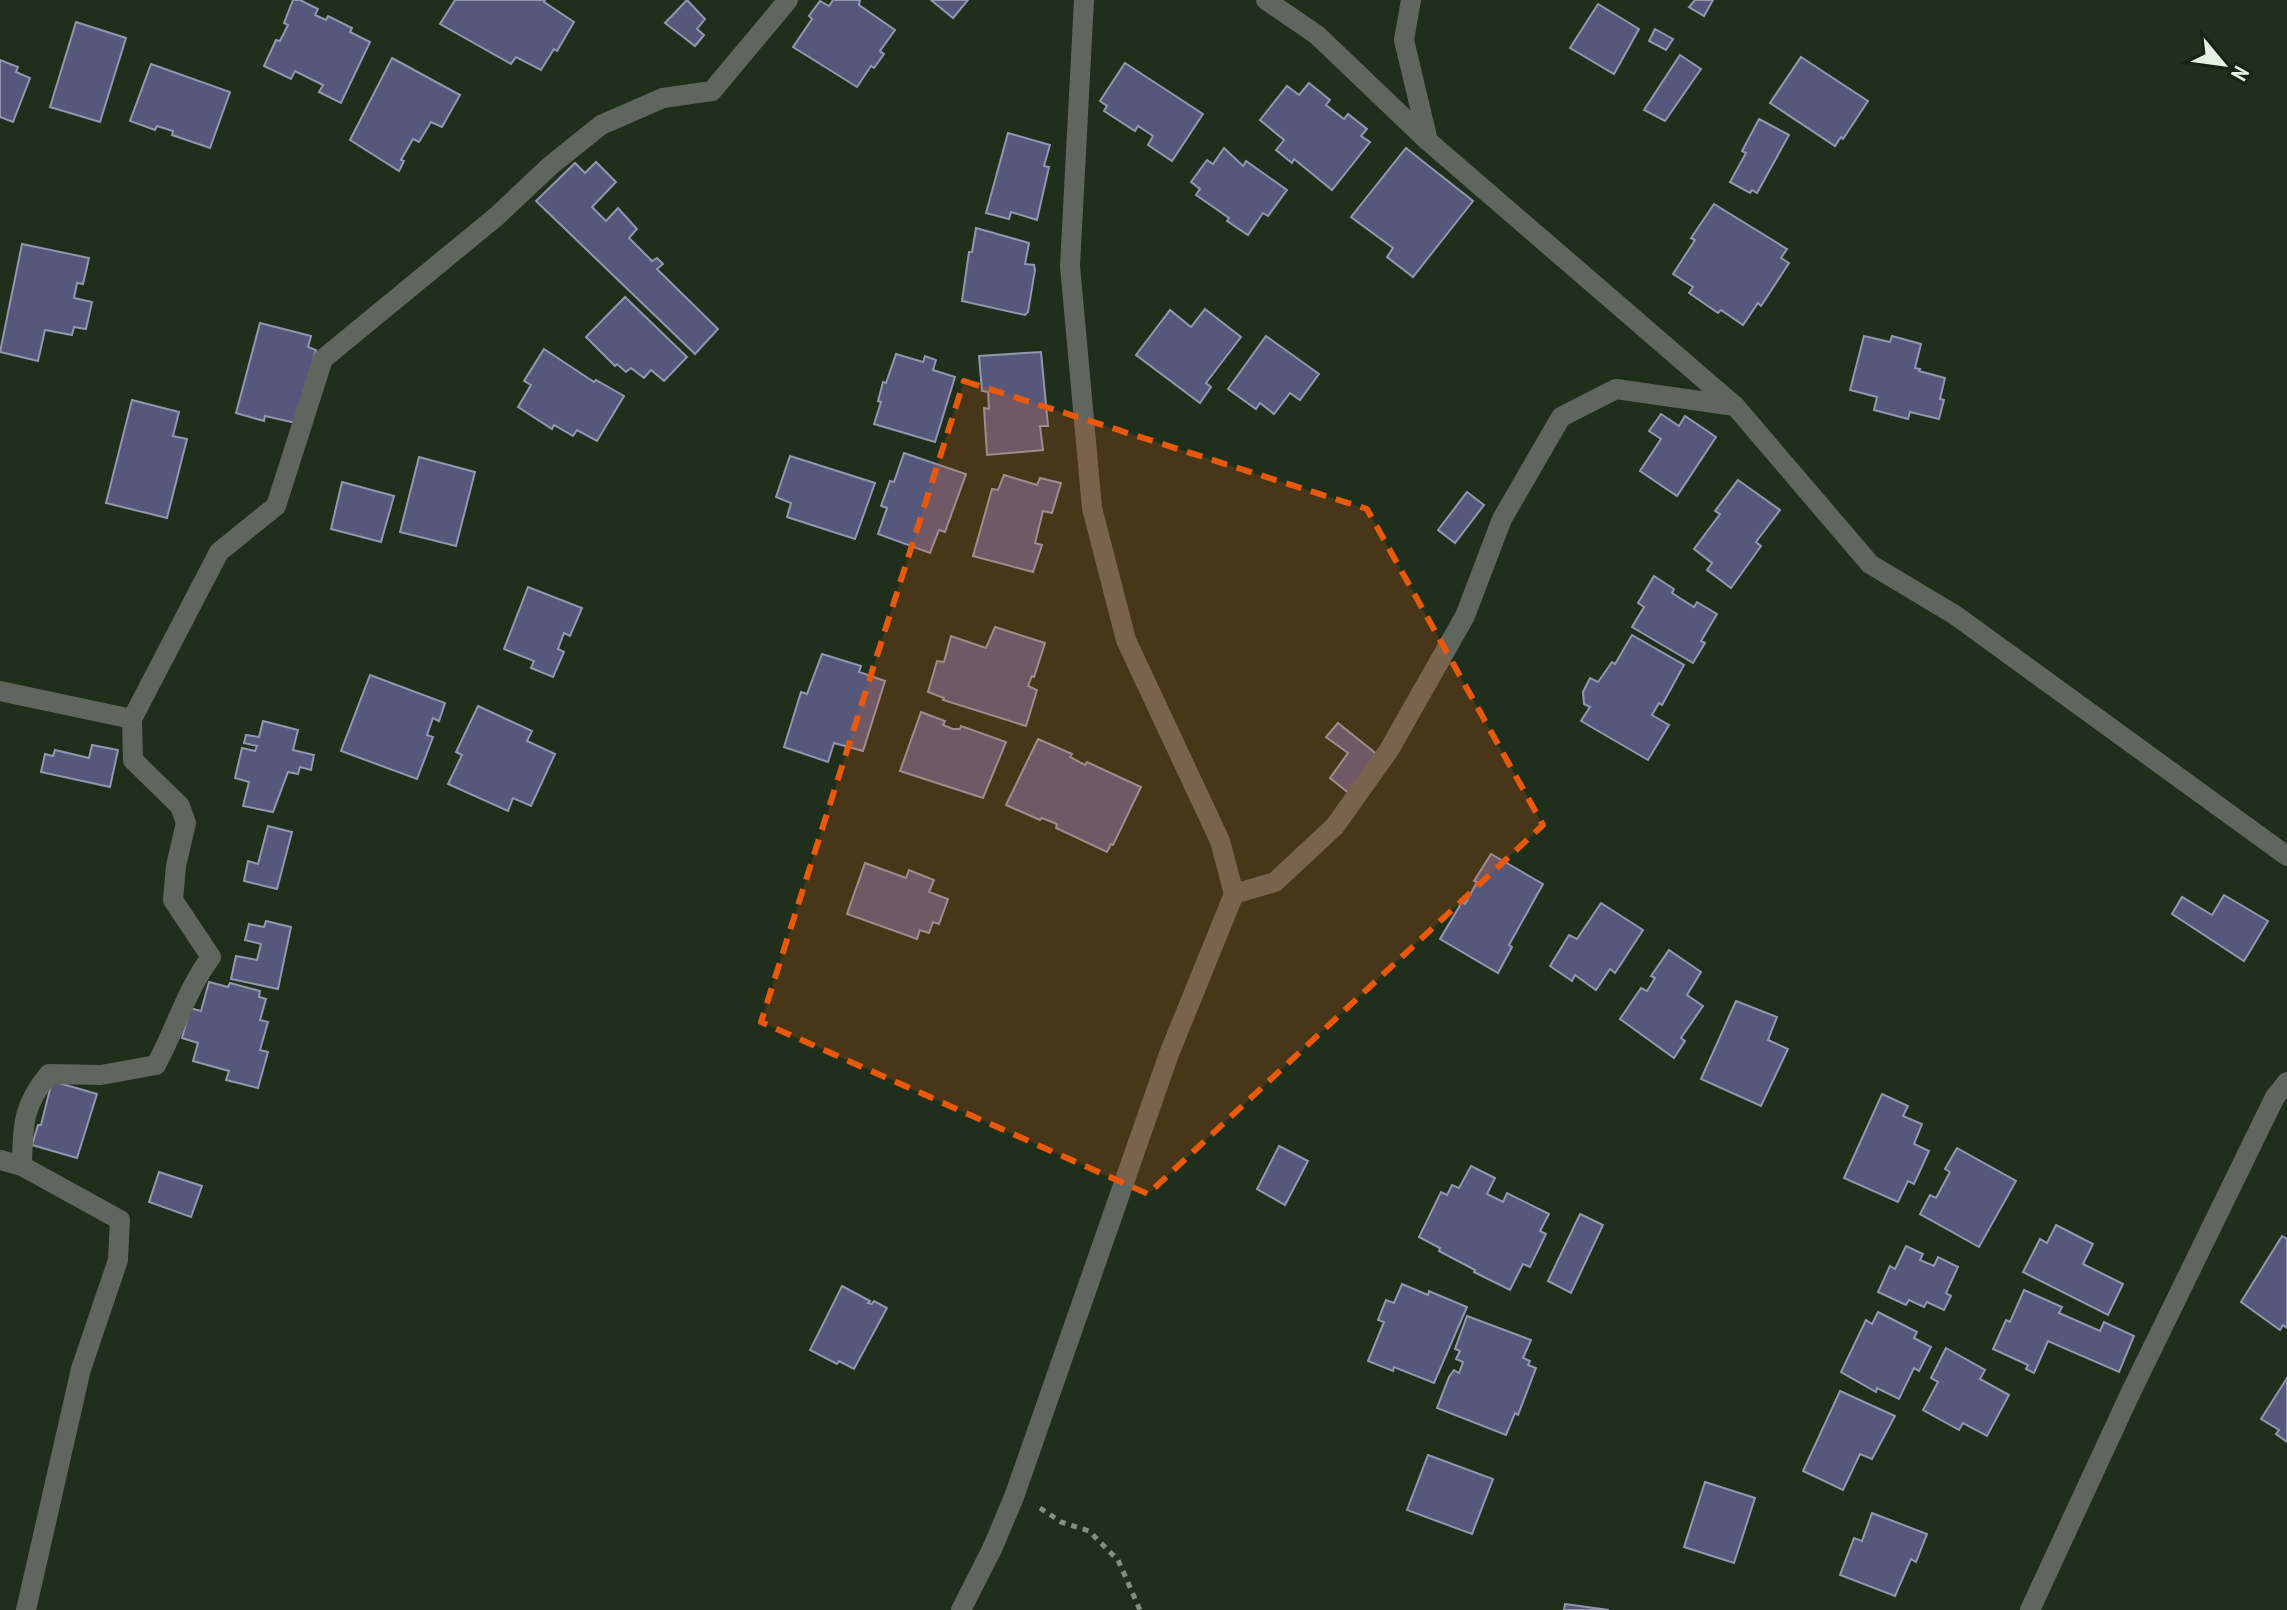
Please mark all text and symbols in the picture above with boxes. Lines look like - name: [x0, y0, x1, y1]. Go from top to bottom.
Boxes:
- north arrow: [2183, 24, 2263, 104]
- text: N: [2225, 62, 2256, 86]

